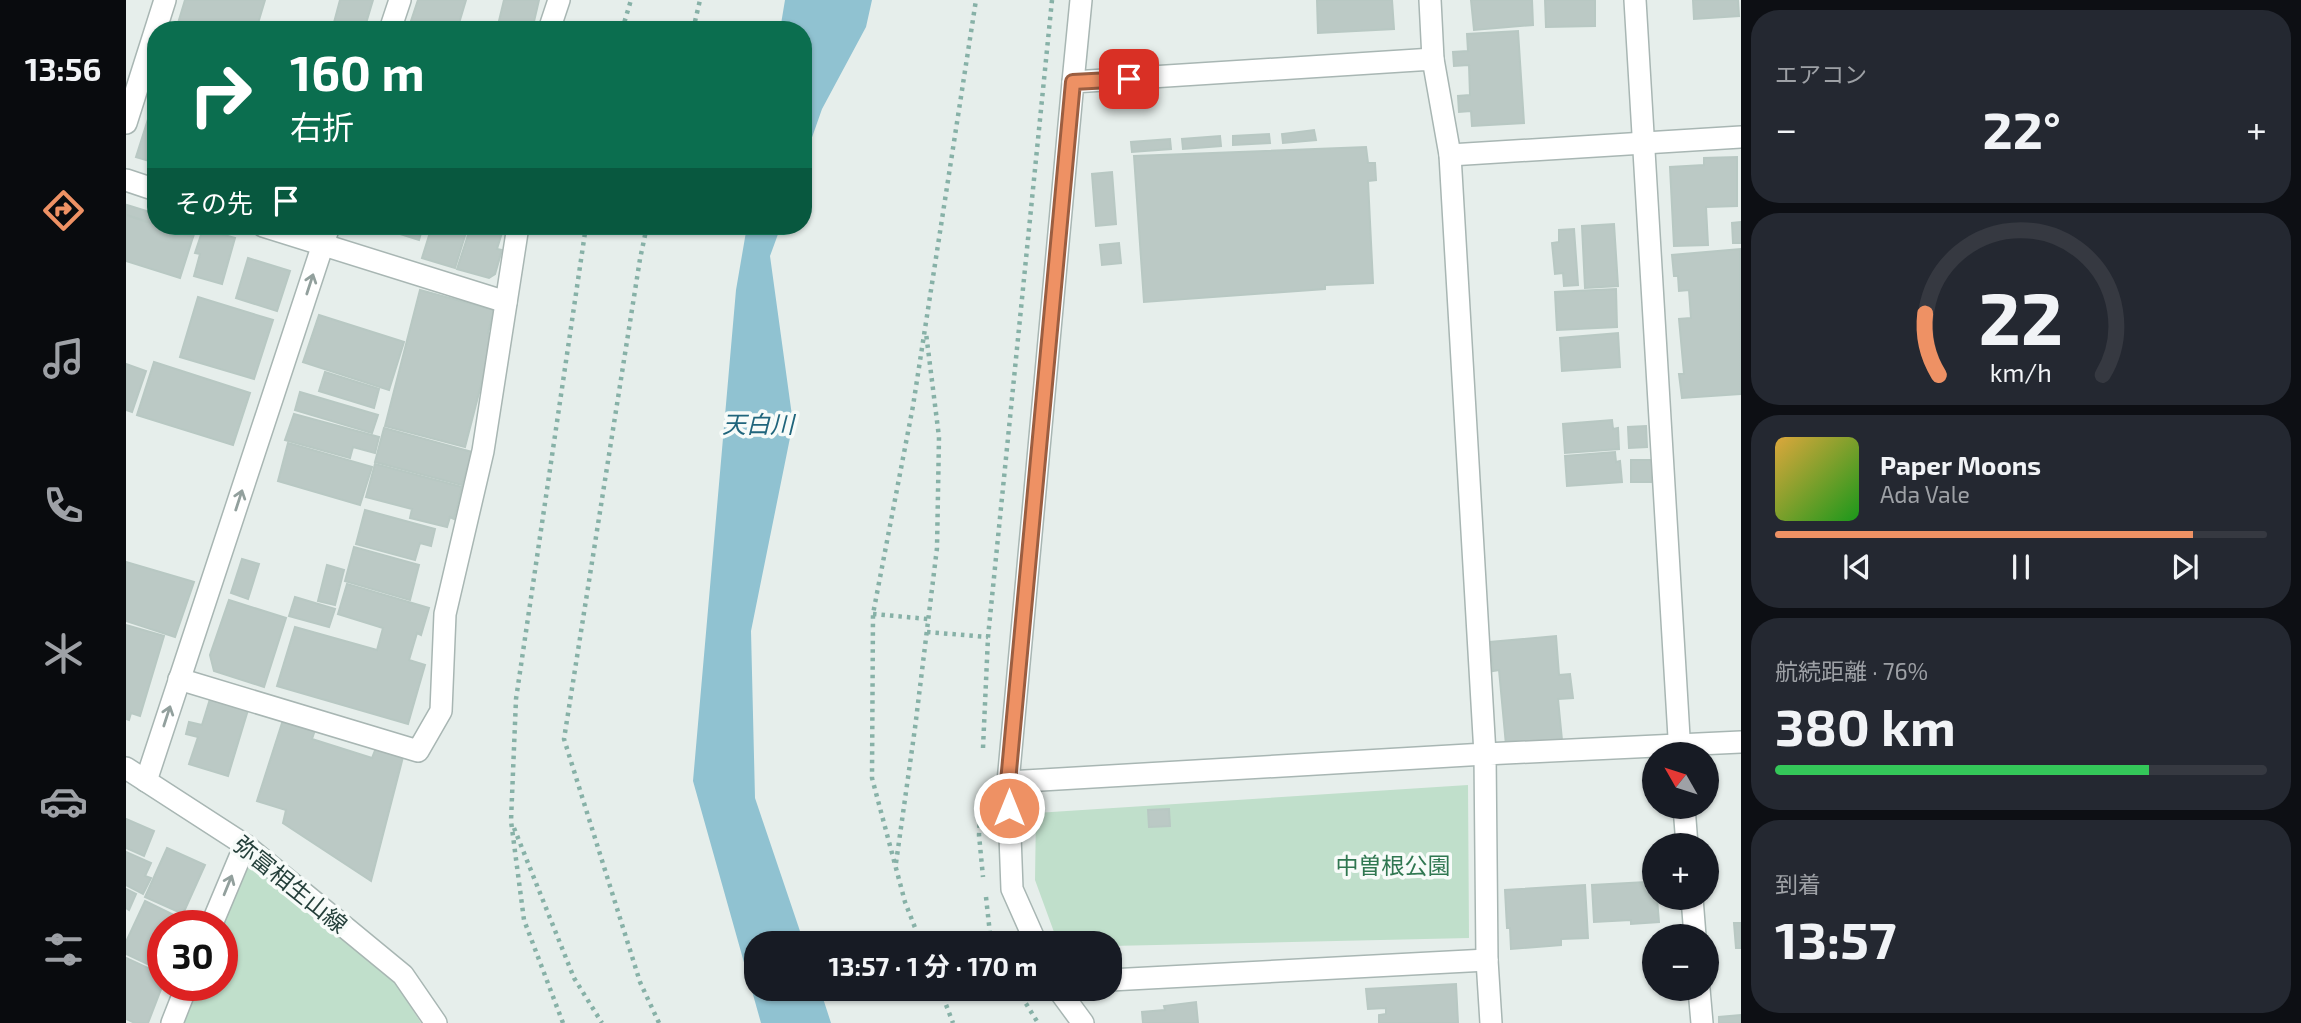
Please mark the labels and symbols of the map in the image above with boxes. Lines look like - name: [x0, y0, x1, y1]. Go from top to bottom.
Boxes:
- pin: [1099, 49, 1159, 109]
- one-way arrow: [305, 273, 317, 295]
- water label: 天白川: [722, 409, 797, 438]
- one-way arrow: [234, 489, 246, 511]
- one-way arrow: [162, 705, 175, 727]
- north arrow: [1642, 742, 1718, 819]
- position arrow: [972, 771, 1046, 845]
- street label: 弥富相生山線: [229, 830, 353, 938]
- park label: 中曽根公園: [1336, 851, 1451, 879]
- one-way arrow: [222, 875, 235, 897]
- speed limit sign: 30: [147, 910, 238, 1001]

